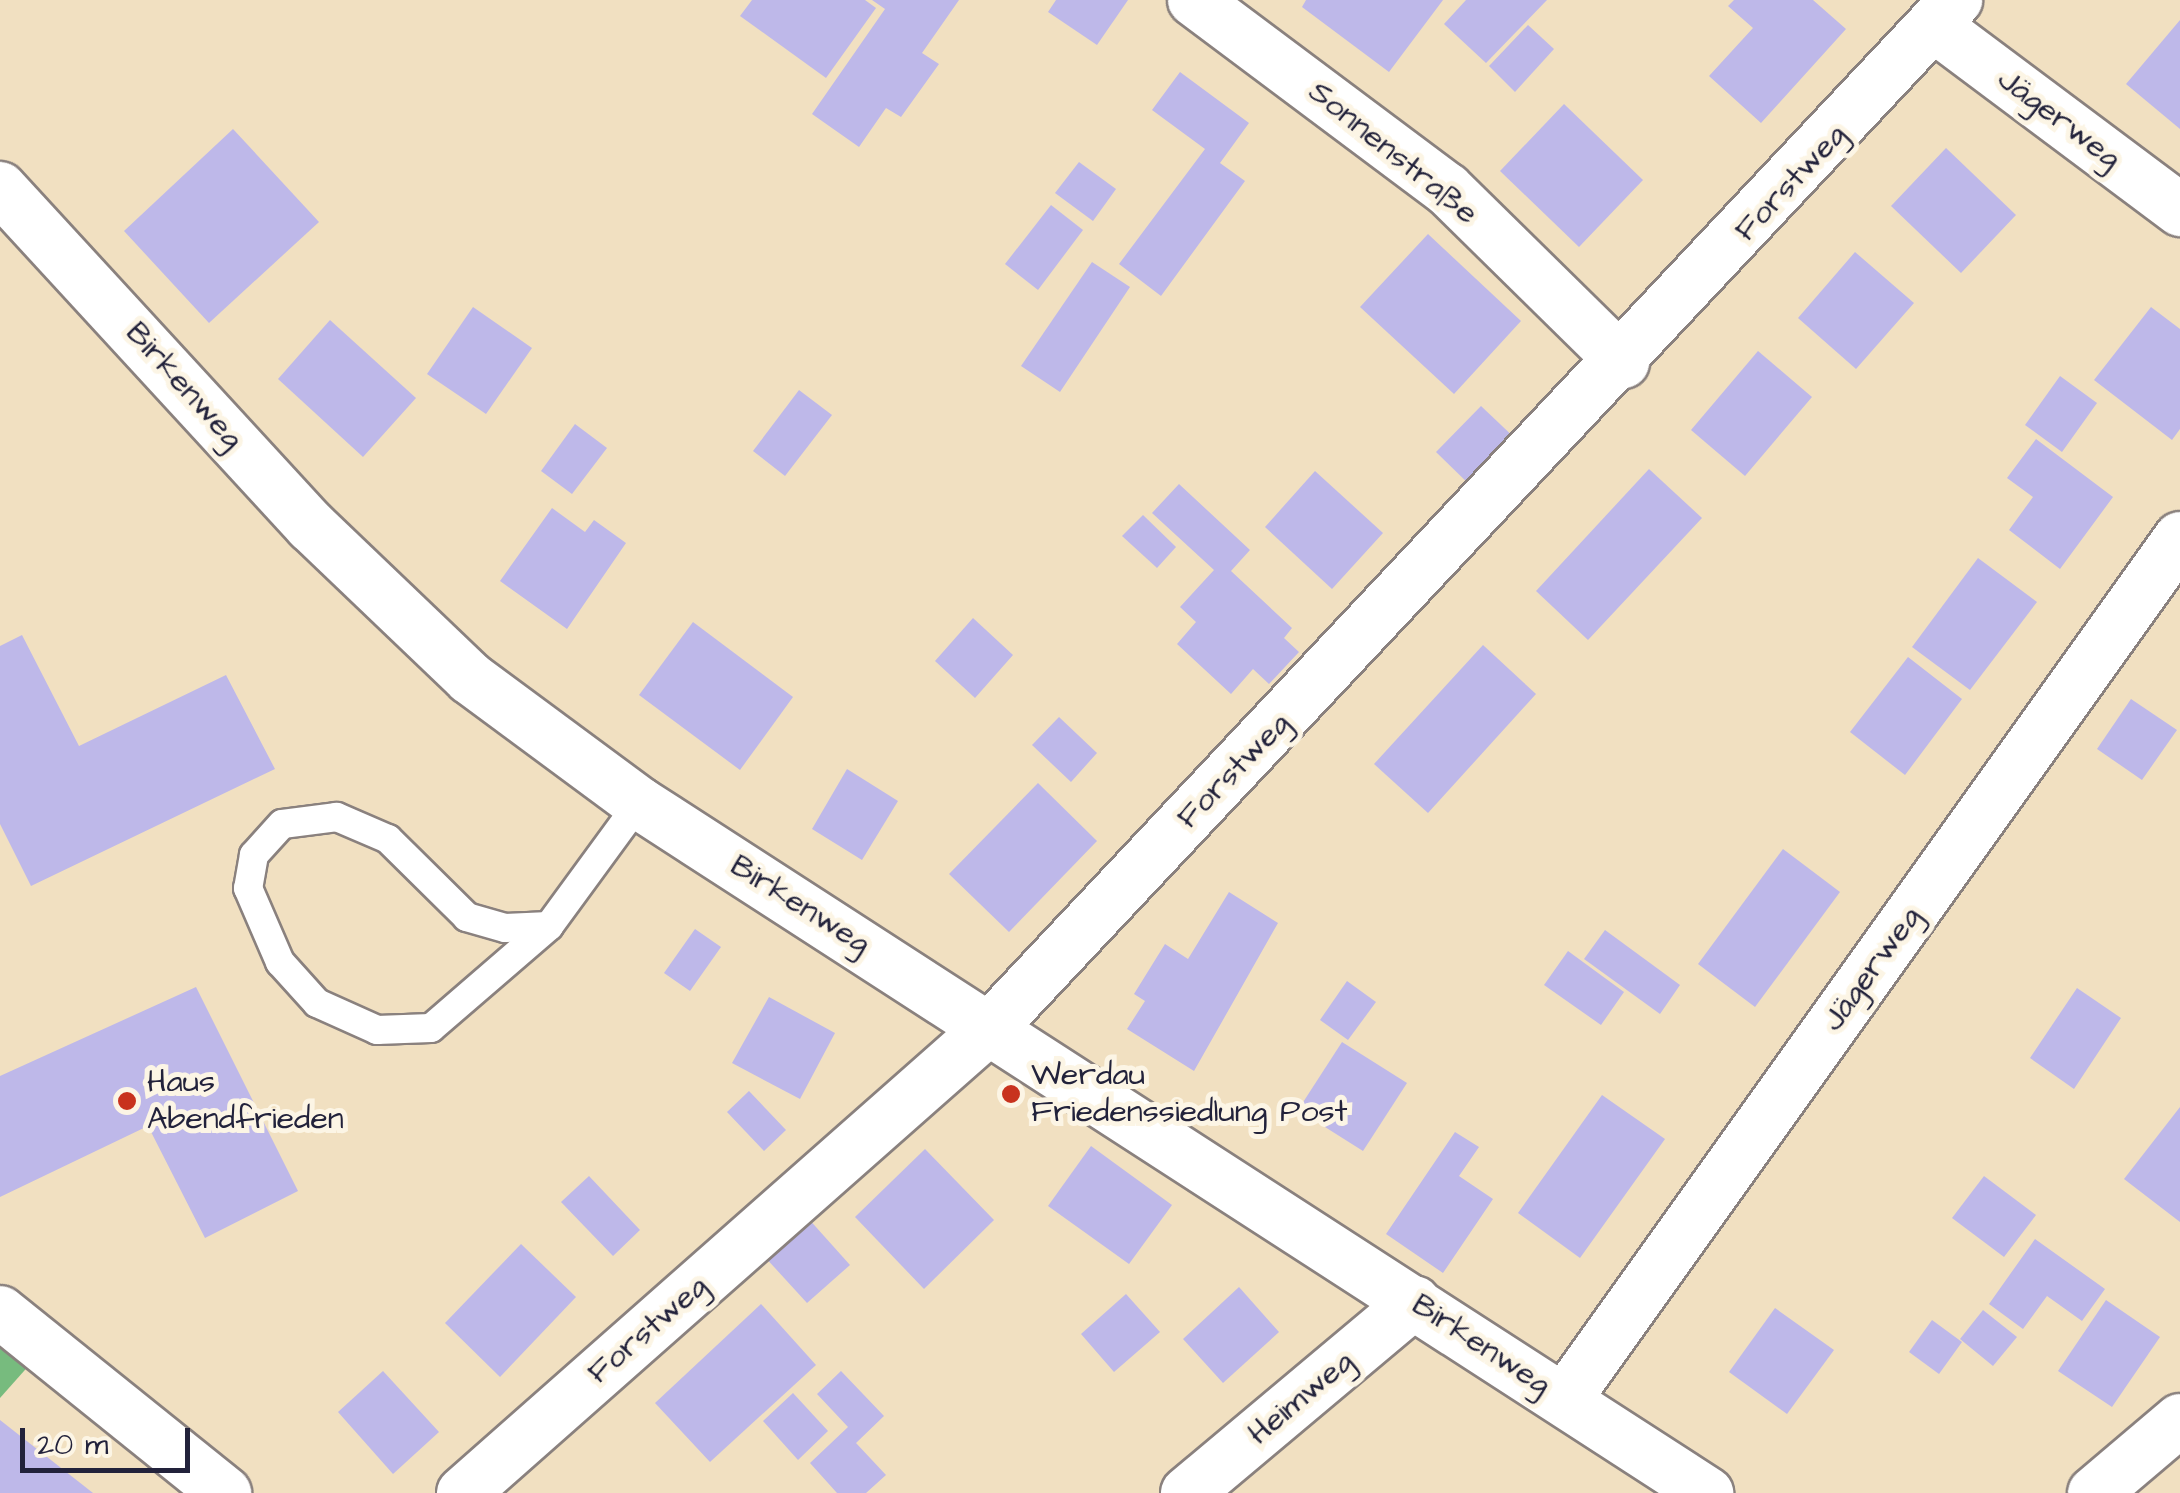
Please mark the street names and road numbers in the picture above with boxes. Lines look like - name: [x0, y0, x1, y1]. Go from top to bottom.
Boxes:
- street label: Jägerweg: [1990, 60, 2128, 178]
- street label: Sonnenstraße: [1301, 73, 1485, 233]
- street label: Forstweg: [1727, 116, 1855, 250]
- street label: Birkenweg: [117, 314, 251, 458]
- street label: Forstweg: [1169, 705, 1299, 837]
- street label: Birkenweg: [723, 847, 877, 963]
- street label: Jägerweg: [1814, 899, 1930, 1039]
- street label: Forstweg: [580, 1267, 716, 1393]
- street label: Birkenweg: [1404, 1286, 1558, 1404]
- street label: Heimweg: [1240, 1343, 1362, 1453]

